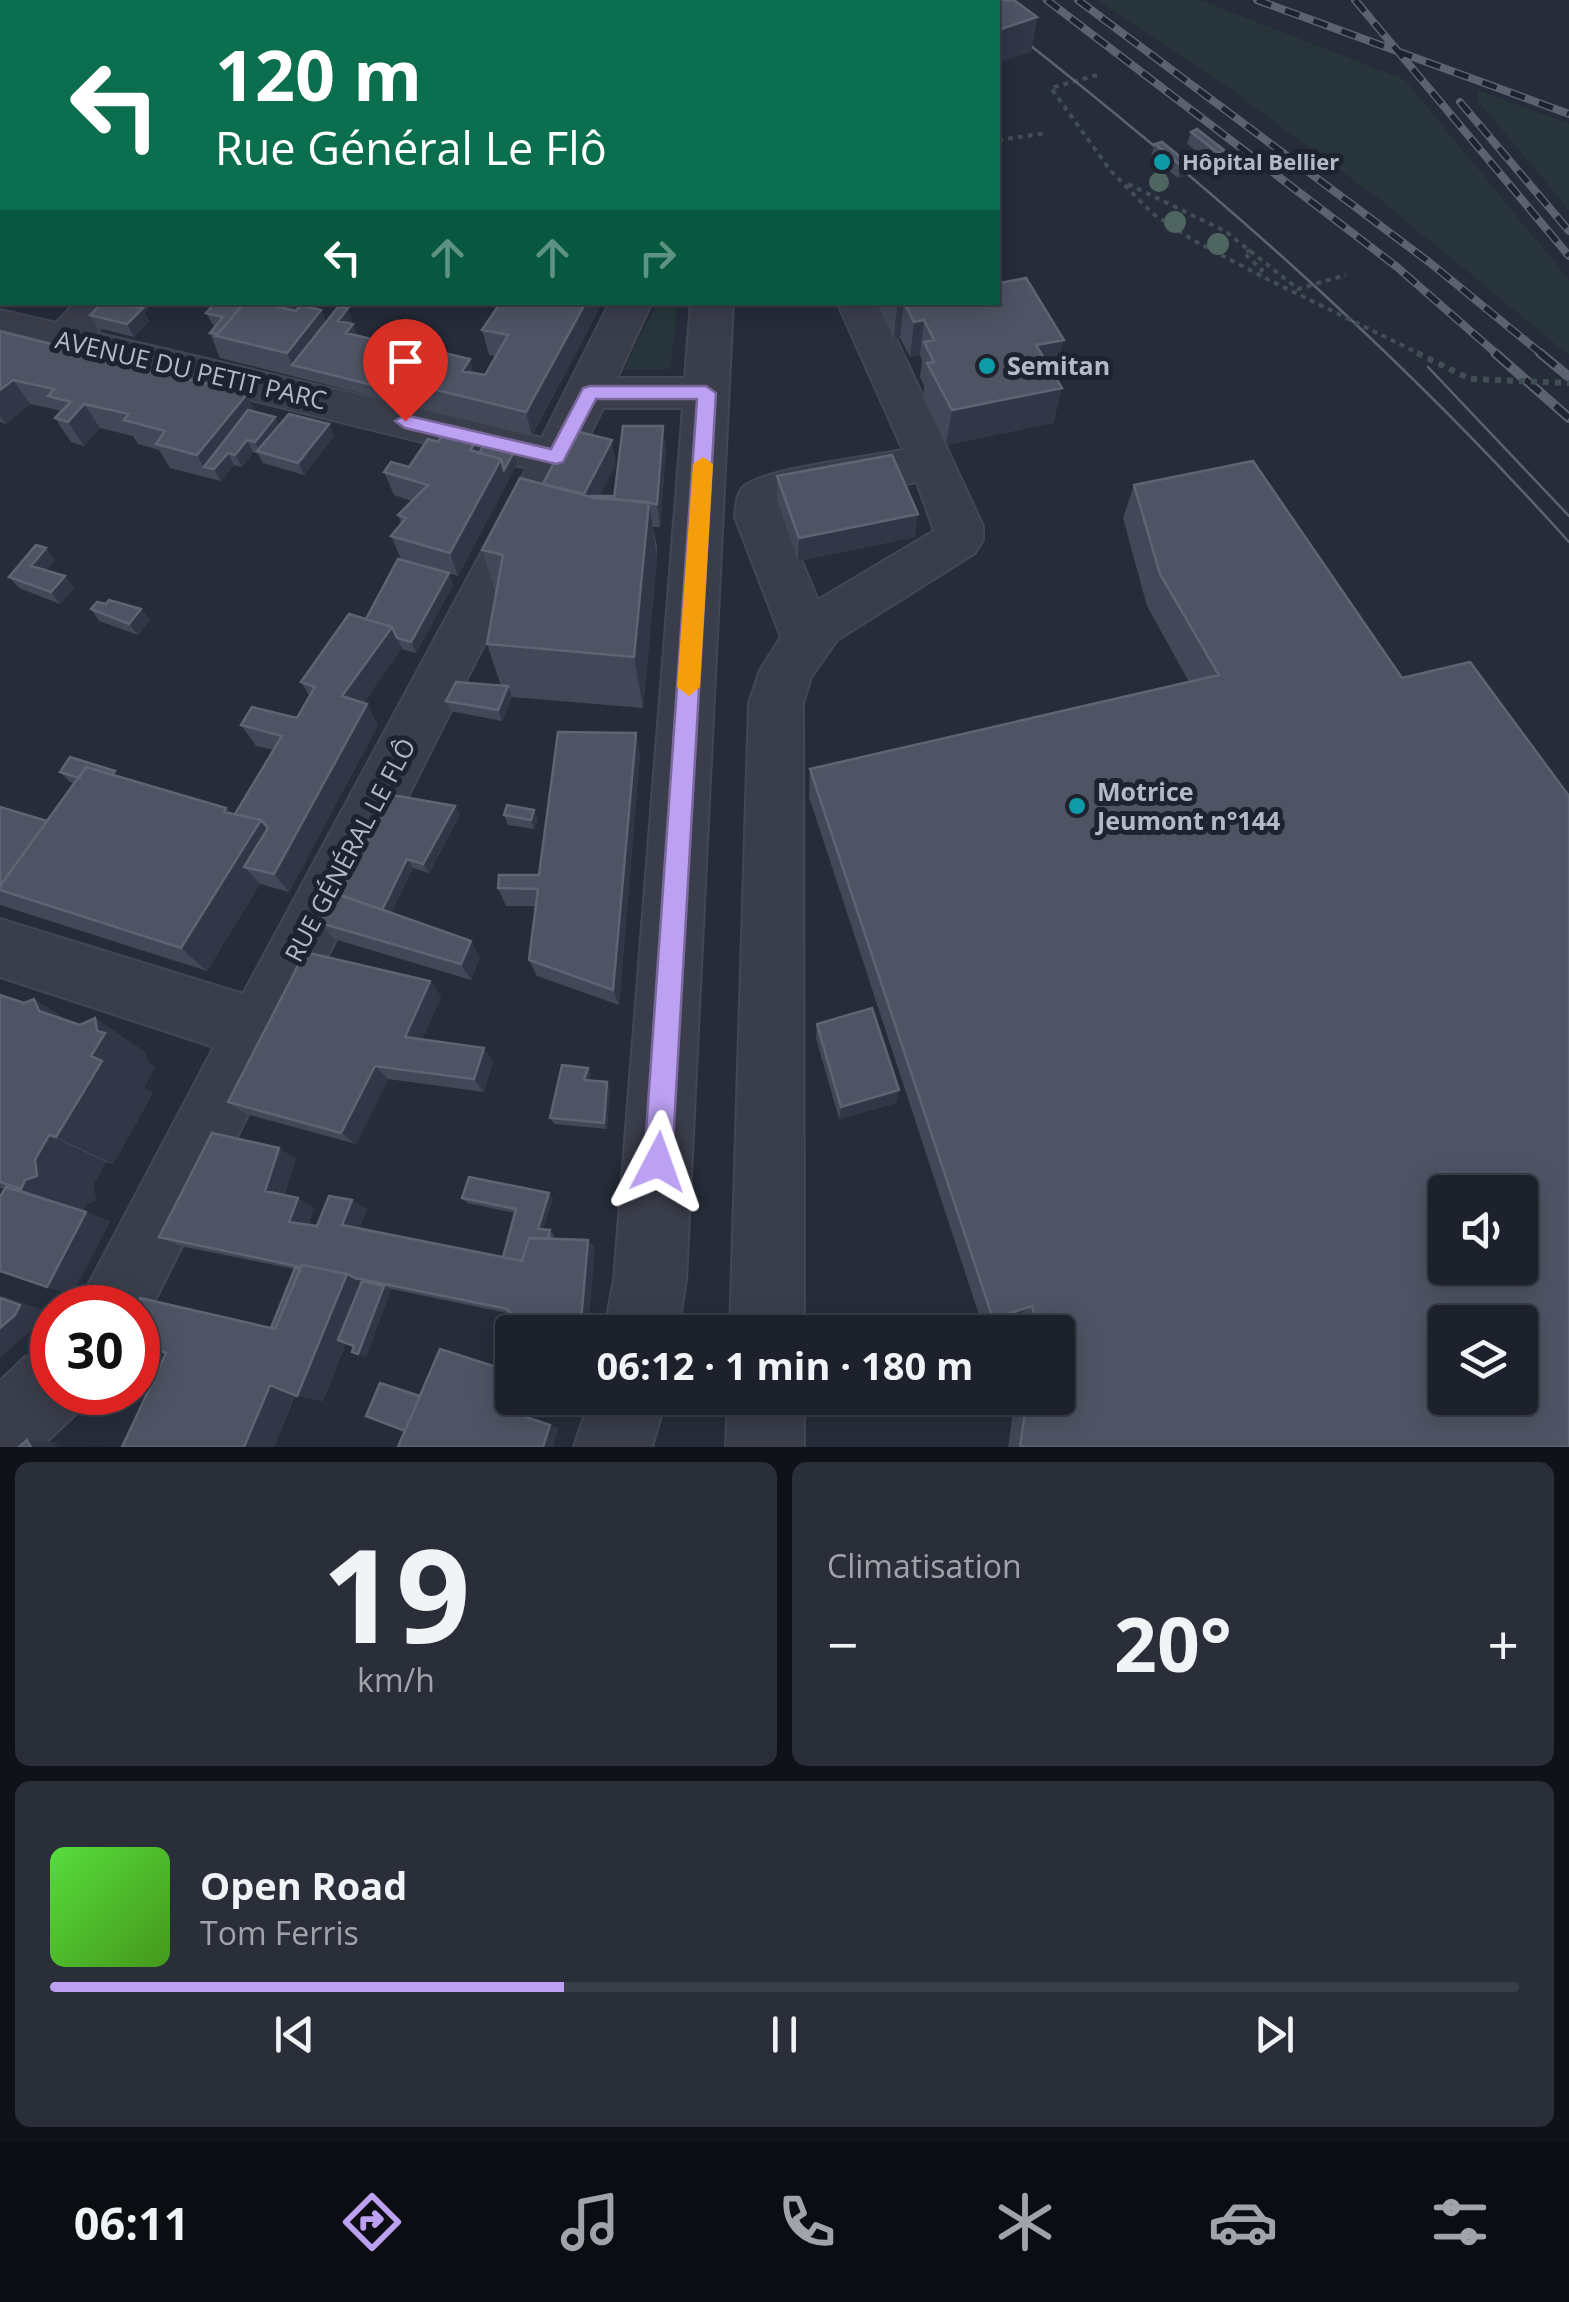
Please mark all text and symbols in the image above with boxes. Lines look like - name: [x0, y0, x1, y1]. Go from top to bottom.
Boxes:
- text: 120 m: [215, 26, 422, 122]
- icon: left: [50, 40, 180, 170]
- text: Rue Général Le Flô: [215, 117, 607, 178]
- place label: Hôpital Bellier: [1182, 146, 1339, 176]
- marker: Hôpital Bellier: [1151, 151, 1173, 173]
- icon: left: [315, 230, 370, 285]
- icon: ahead: [420, 230, 475, 285]
- icon: ahead: [525, 230, 580, 285]
- icon: right: [630, 230, 685, 285]
- pin: [363, 319, 448, 422]
- street label: AVENUE DU PETIT PARC: [53, 321, 330, 417]
- icon: arrive: [378, 334, 433, 389]
- place label: Semitan: [1007, 348, 1110, 382]
- marker: Semitan: [976, 355, 998, 377]
- street label: RUE GÉNÉRAL LE FLÔ: [276, 732, 422, 967]
- place label: Motrice Jeumont n°144: [1095, 774, 1280, 837]
- marker: Motrice Jeumont n°144: [1066, 795, 1088, 817]
- position arrow: [606, 1110, 710, 1214]
- map controls: [1428, 1175, 1538, 1415]
- button: sound: [1428, 1175, 1538, 1285]
- speed limit sign: 30: [30, 1285, 160, 1415]
- button: layers: [1428, 1305, 1538, 1415]
- text: 06:12 · 1 min · 180 m: [597, 1339, 973, 1391]
- text: 19: [322, 1504, 470, 1681]
- text: Climatisation: [827, 1544, 1022, 1587]
- text: 20°: [1114, 1592, 1232, 1694]
- text: −: [827, 1606, 858, 1681]
- text: +: [1488, 1606, 1519, 1681]
- text: km/h: [357, 1658, 435, 1701]
- text: Open Road: [200, 1859, 407, 1911]
- text: Tom Ferris: [200, 1911, 359, 1954]
- icon: previous: [267, 2007, 322, 2062]
- icon: pause: [757, 2007, 812, 2062]
- icon: next: [1247, 2007, 1302, 2062]
- icon: directions: [337, 2187, 407, 2257]
- icon: music: [555, 2187, 625, 2257]
- icon: phone: [772, 2187, 842, 2257]
- icon: climate: [990, 2187, 1060, 2257]
- icon: car: [1208, 2187, 1278, 2257]
- icon: filters: [1425, 2187, 1495, 2257]
- text: 06:11: [74, 2192, 190, 2253]

